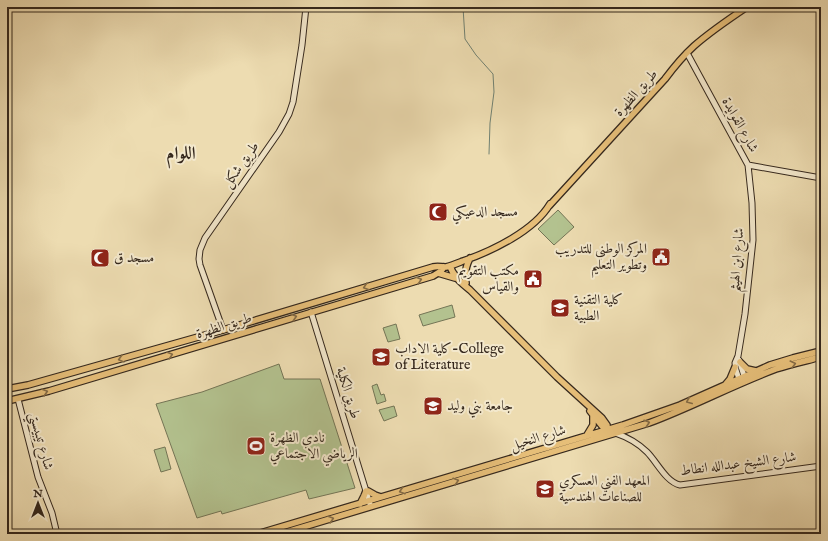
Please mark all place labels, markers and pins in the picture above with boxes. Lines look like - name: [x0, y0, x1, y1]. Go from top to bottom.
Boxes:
- mosque icon: مسجد الدعيكي: [427, 201, 449, 223]
- place label: مسجد الدعيكي: [452, 203, 518, 225]
- place label: المركز الوطني للتدريب وتطوير التعليم: [555, 240, 647, 278]
- public building icon: المركز الوطني للتدريب وتطوير التعليم: [650, 246, 672, 268]
- mosque icon: مسجد ق: [89, 247, 111, 269]
- place label: مسجد ق: [114, 249, 154, 267]
- place label: مكتب التقويم والقياس: [458, 262, 519, 296]
- public building icon: مكتب التقويم والقياس: [522, 268, 544, 290]
- place label: كلية التقنية الطبية: [574, 291, 623, 325]
- school or university icon: كلية التقنية الطبية: [549, 297, 571, 319]
- place label: كلية الاداب-College of Literature: [395, 340, 505, 374]
- school or university icon: كلية الاداب-College of Literature: [370, 346, 392, 368]
- school or university icon: جامعة بني وليد: [422, 395, 444, 417]
- place label: جامعة بني وليد: [447, 397, 513, 418]
- place label: نادي الظهرة الرياضي الاجتماعي: [270, 429, 358, 467]
- sports icon: نادي الظهرة الرياضي الاجتماعي: [245, 435, 267, 457]
- place label: المعهد الفني العسكري للصناعات الهندسية: [559, 472, 650, 506]
- school or university icon: المعهد الفني العسكري للصناعات الهندسية: [534, 478, 556, 500]

